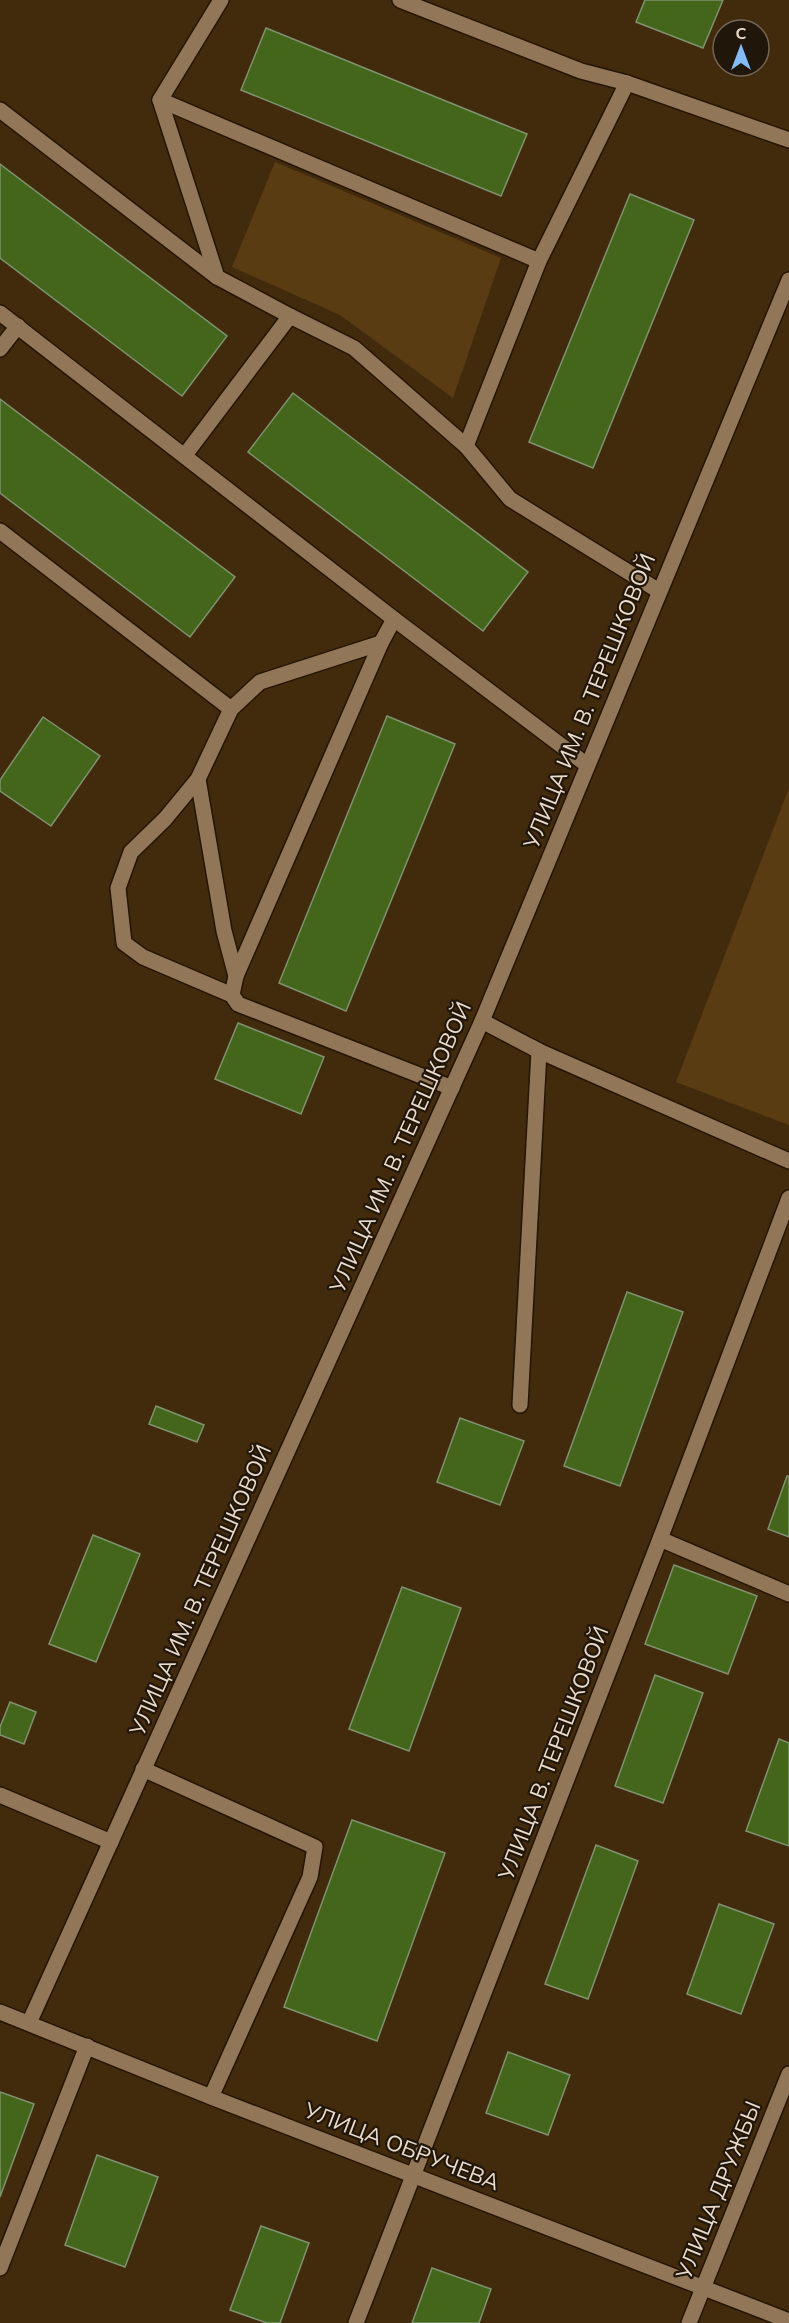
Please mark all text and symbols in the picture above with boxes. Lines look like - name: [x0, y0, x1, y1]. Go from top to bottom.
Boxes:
- north arrow: [711, 18, 771, 78]
- text: С: [736, 23, 747, 43]
- street label: УЛИЦА ИМ. В. ТЕРЕШКОВОЙ: [516, 549, 661, 854]
- street label: УЛИЦА ИМ. В. ТЕРЕШКОВОЙ: [323, 997, 477, 1298]
- street label: УЛИЦА ИМ. В. ТЕРЕШКОВОЙ: [123, 1440, 277, 1741]
- street label: УЛИЦА В. ТЕРЕШКОВОЙ: [491, 1622, 614, 1885]
- street label: УЛИЦА ОБРУЧЕВА: [299, 2095, 504, 2196]
- street label: УЛИЦА ДРУЖБЫ: [669, 2097, 767, 2284]

